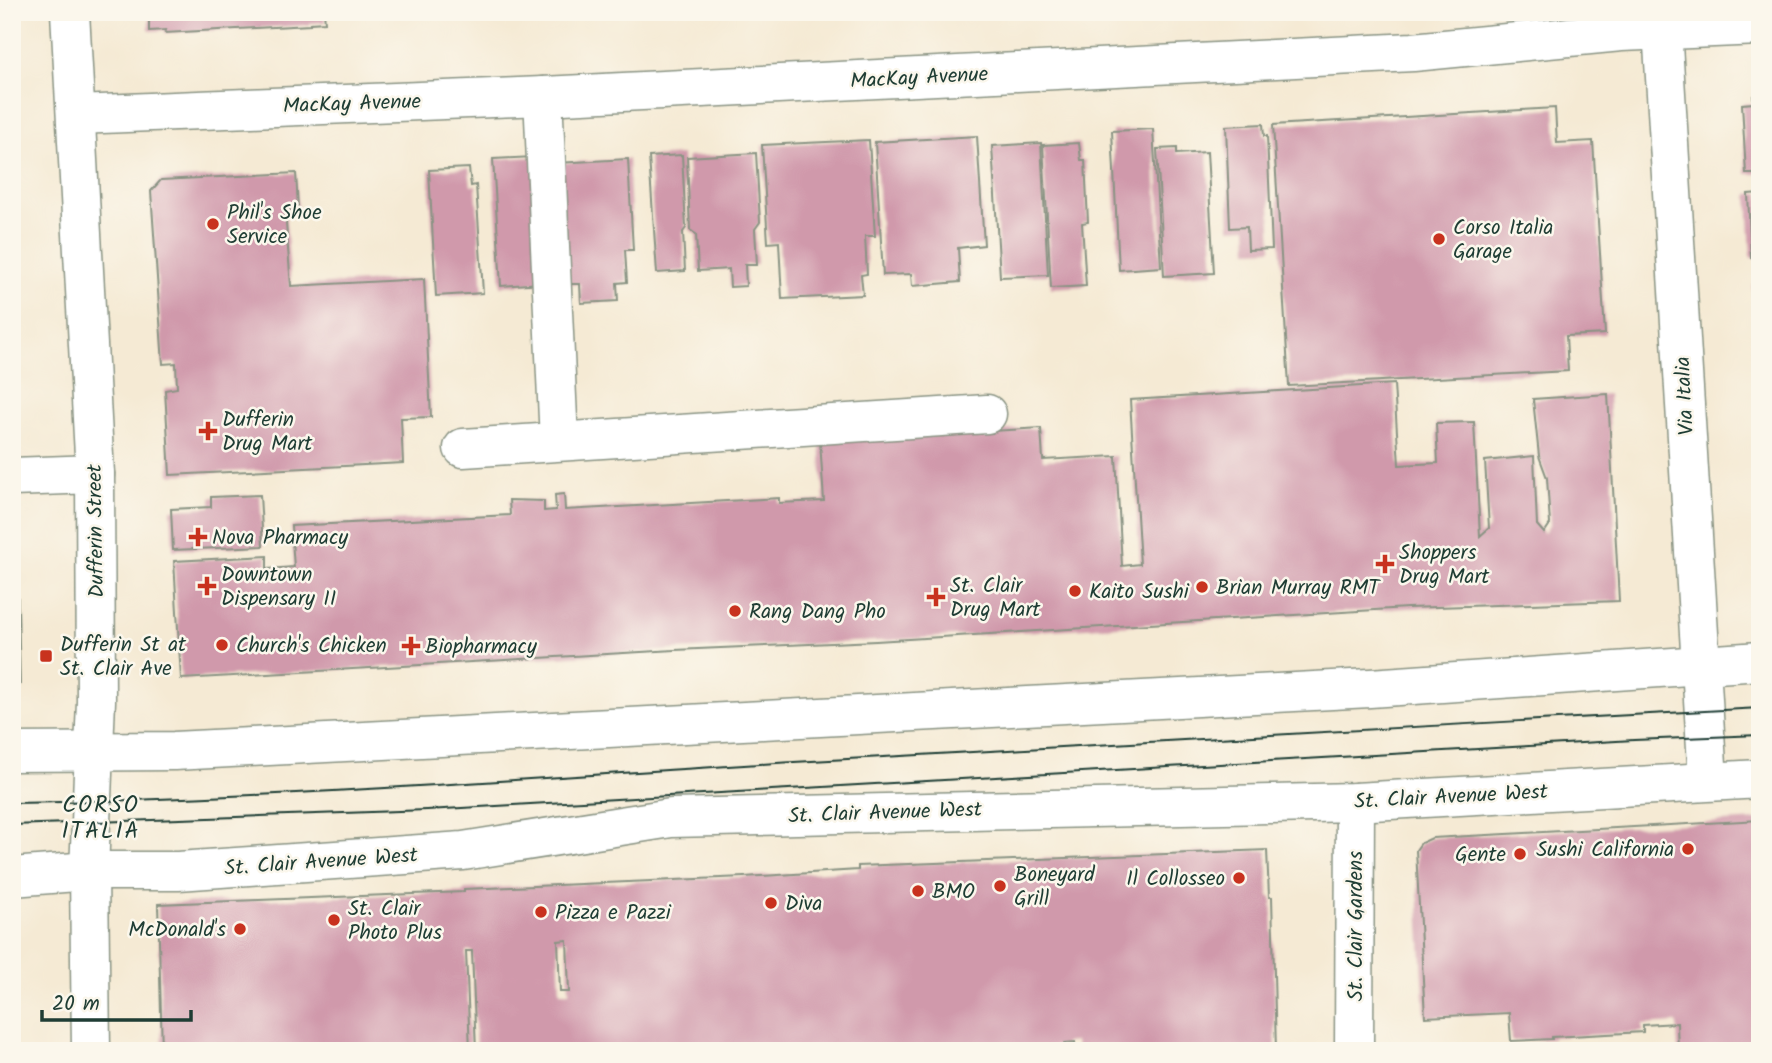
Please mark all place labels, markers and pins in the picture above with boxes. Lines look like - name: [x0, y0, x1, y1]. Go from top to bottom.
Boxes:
- place label: Phil's Shoe Service: [227, 197, 322, 254]
- place label: Corso Italia Garage: [1453, 212, 1553, 269]
- marker: Phil's Shoe Service: [205, 216, 221, 232]
- marker: Corso Italia Garage: [1431, 231, 1447, 247]
- place label: Dufferin Drug Mart: [222, 404, 313, 461]
- marker: Dufferin Drug Mart: [200, 423, 216, 439]
- place label: Nova Pharmacy: [212, 522, 348, 555]
- marker: Nova Pharmacy: [190, 529, 206, 545]
- place label: Shoppers Drug Mart: [1399, 537, 1490, 594]
- marker: Shoppers Drug Mart: [1377, 556, 1393, 572]
- place label: Downtown Dispensary II: [221, 559, 336, 616]
- place label: St. Clair Drug Mart: [950, 570, 1041, 627]
- place label: Brian Murray RMT: [1216, 572, 1381, 605]
- place label: Kaito Sushi: [1089, 576, 1190, 609]
- marker: Downtown Dispensary II: [199, 578, 215, 594]
- marker: Brian Murray RMT: [1194, 579, 1210, 595]
- marker: Kaito Sushi: [1067, 583, 1083, 599]
- marker: St. Clair Drug Mart: [928, 589, 944, 605]
- place label: Rang Dang Pho: [749, 596, 886, 629]
- marker: Rang Dang Pho: [727, 603, 743, 619]
- place label: Dufferin St at St. Clair Ave: [60, 629, 187, 686]
- place label: Church's Chicken: [236, 630, 387, 663]
- place label: Biopharmacy: [425, 631, 537, 664]
- marker: Church's Chicken: [214, 637, 230, 653]
- marker: Biopharmacy: [403, 638, 419, 654]
- marker: Dufferin St at St. Clair Ave: [38, 648, 54, 664]
- place label: Sushi California: [1536, 834, 1674, 867]
- place label: Gente: [1455, 839, 1507, 872]
- marker: Sushi California: [1680, 841, 1696, 857]
- marker: Gente: [1512, 846, 1528, 862]
- place label: Boneyard Grill: [1014, 859, 1095, 916]
- place label: Il Collosseo: [1126, 863, 1225, 896]
- marker: Il Collosseo: [1231, 870, 1247, 886]
- place label: BMO: [932, 876, 975, 909]
- marker: Boneyard Grill: [992, 878, 1008, 894]
- marker: BMO: [910, 883, 926, 899]
- place label: Diva: [785, 888, 822, 921]
- place label: St. Clair Photo Plus: [348, 893, 442, 950]
- marker: Diva: [763, 895, 779, 911]
- place label: Pizza e Pazzi: [555, 897, 672, 930]
- marker: Pizza e Pazzi: [533, 904, 549, 920]
- marker: St. Clair Photo Plus: [326, 912, 342, 928]
- place label: McDonald's: [128, 914, 226, 947]
- marker: McDonald's: [232, 921, 248, 937]

